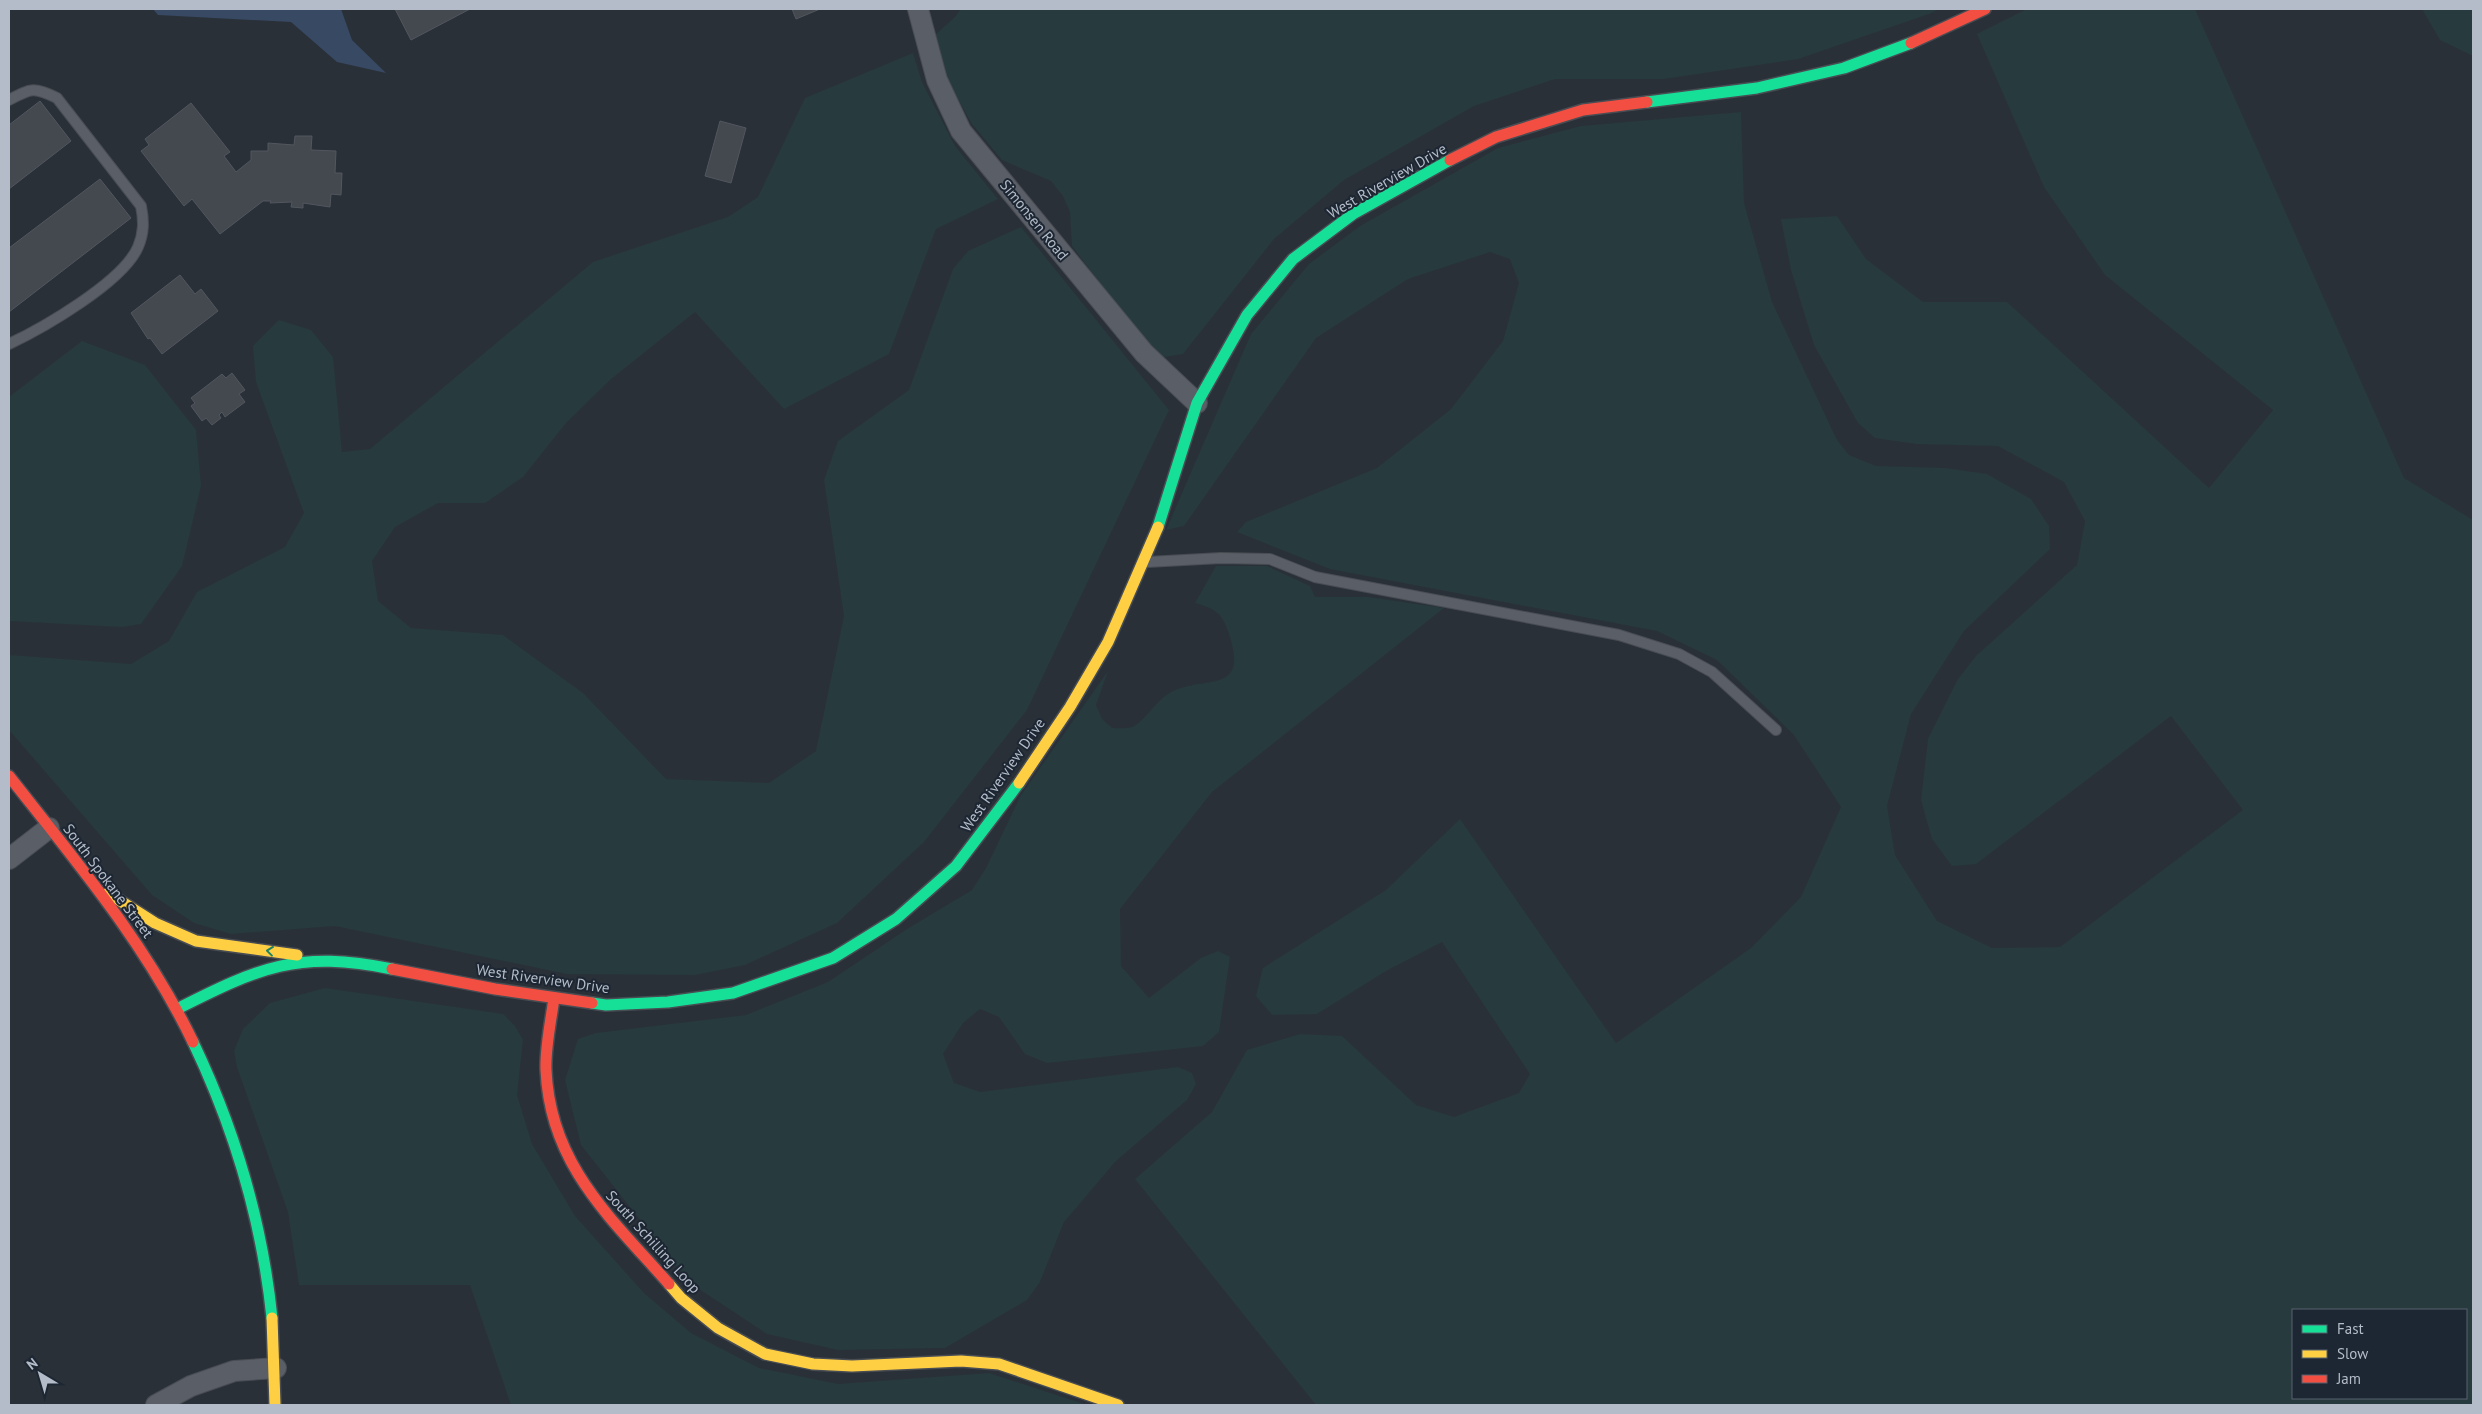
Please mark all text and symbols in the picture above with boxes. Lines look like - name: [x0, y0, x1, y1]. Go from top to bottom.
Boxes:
- street label: West Riverview Drive: [1324, 139, 1450, 222]
- street label: Simonsen Road: [996, 176, 1073, 264]
- street label: West Riverview Drive: [956, 714, 1049, 835]
- street label: South Spokane Street: [59, 820, 158, 942]
- one-way arrow: [266, 946, 274, 957]
- street label: West Riverview Drive: [475, 960, 611, 997]
- street label: South Schilling Loop: [602, 1186, 705, 1297]
- legend: [2292, 1309, 2467, 1399]
- text: Fast: [2337, 1319, 2364, 1338]
- text: Slow: [2337, 1344, 2368, 1363]
- north arrow: [15, 1349, 65, 1399]
- text: N: [23, 1354, 41, 1374]
- text: Jam: [2336, 1369, 2361, 1388]

